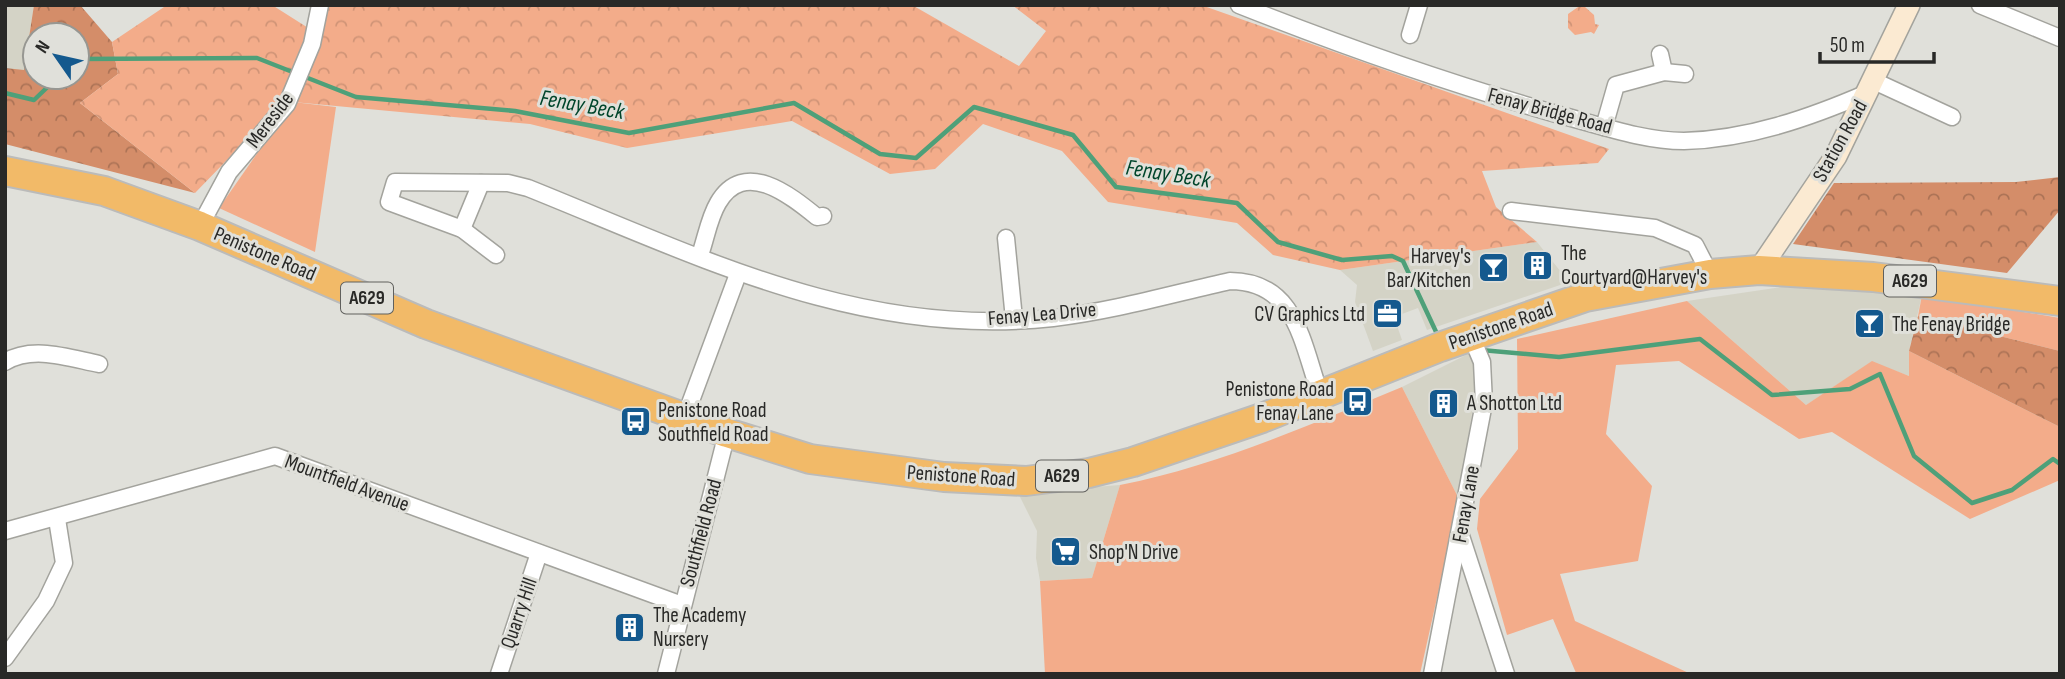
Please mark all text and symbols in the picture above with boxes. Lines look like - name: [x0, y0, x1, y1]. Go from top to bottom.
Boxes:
- north arrow: [21, 21, 91, 91]
- scale bar: [1820, 21, 1934, 65]
- text: 50 m: [1830, 33, 1865, 58]
- text: N: [31, 37, 56, 58]
- street label: Fenay Bridge Road: [1485, 82, 1615, 140]
- water label: Fenay Beck: [538, 84, 628, 126]
- street label: Mereside: [241, 87, 299, 153]
- street label: Station Road: [1807, 96, 1873, 186]
- water label: Fenay Beck: [1124, 154, 1214, 195]
- street label: Penistone Road: [210, 221, 320, 287]
- place label: The Courtyard@Harvey's: [1561, 241, 1707, 290]
- place label: Harvey's Bar/Kitchen: [1387, 244, 1471, 293]
- building icon: The Courtyard@Harvey's: [1521, 248, 1555, 282]
- bar icon: Harvey's Bar/Kitchen: [1477, 251, 1511, 285]
- road number: A629: [1884, 266, 1936, 296]
- road number: A629: [341, 282, 393, 314]
- street label: Fenay Lea Drive: [987, 297, 1097, 331]
- office icon: CV Graphics Ltd: [1371, 297, 1405, 331]
- street label: Penistone Road: [1446, 297, 1556, 355]
- place label: CV Graphics Ltd: [1254, 302, 1365, 327]
- bar icon: The Fenay Bridge: [1852, 307, 1886, 341]
- place label: The Fenay Bridge: [1892, 312, 2010, 337]
- place label: Penistone Road Fenay Lane: [1226, 377, 1334, 426]
- bus stop icon: Penistone Road Fenay Lane: [1340, 384, 1374, 418]
- building icon: A Shotton Ltd: [1427, 386, 1461, 420]
- place label: A Shotton Ltd: [1466, 391, 1562, 416]
- place label: Penistone Road Southfield Road: [658, 398, 768, 447]
- bus stop icon: Penistone Road Southfield Road: [618, 405, 652, 439]
- street label: Mountfield Avenue: [281, 449, 413, 517]
- street label: Penistone Road: [906, 460, 1016, 492]
- road number: A629: [1036, 461, 1088, 491]
- street label: Fenay Lane: [1447, 464, 1485, 544]
- street label: Southfield Road: [675, 476, 727, 590]
- supermarket icon: Shop'N Drive: [1049, 535, 1083, 569]
- place label: Shop'N Drive: [1089, 540, 1178, 565]
- street label: Quarry Hill: [495, 574, 543, 652]
- place label: The Academy Nursery: [653, 603, 746, 652]
- building icon: The Academy Nursery: [613, 610, 647, 644]

